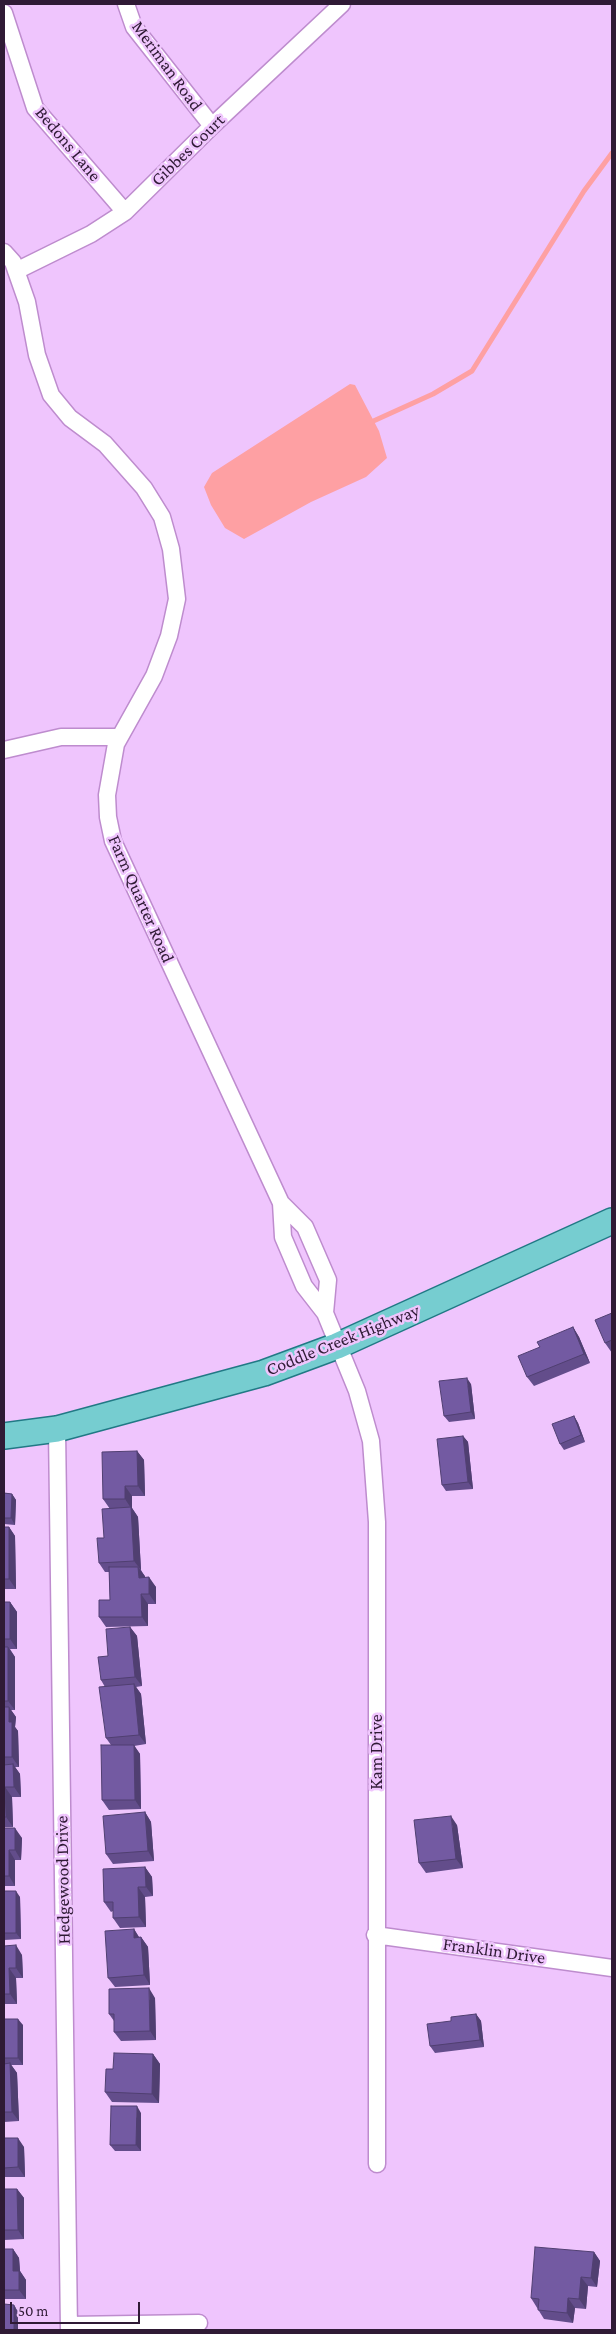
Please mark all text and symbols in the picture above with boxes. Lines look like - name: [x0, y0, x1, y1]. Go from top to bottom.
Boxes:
- street label: Meriman Road: [127, 17, 207, 115]
- street label: Bedons Lane: [30, 102, 106, 186]
- street label: Gibbes Court: [147, 109, 229, 191]
- street label: Farm Quarter Road: [103, 832, 179, 966]
- street label: Coddle Creek Highway: [263, 1299, 423, 1381]
- street label: Kam Drive: [365, 1714, 387, 1790]
- street label: Hedgewood Drive: [51, 1816, 75, 1944]
- street label: Franklin Drive: [441, 1933, 547, 1969]
- scale bar: [12, 2292, 142, 2324]
- text: 50 m: [18, 2303, 48, 2319]

